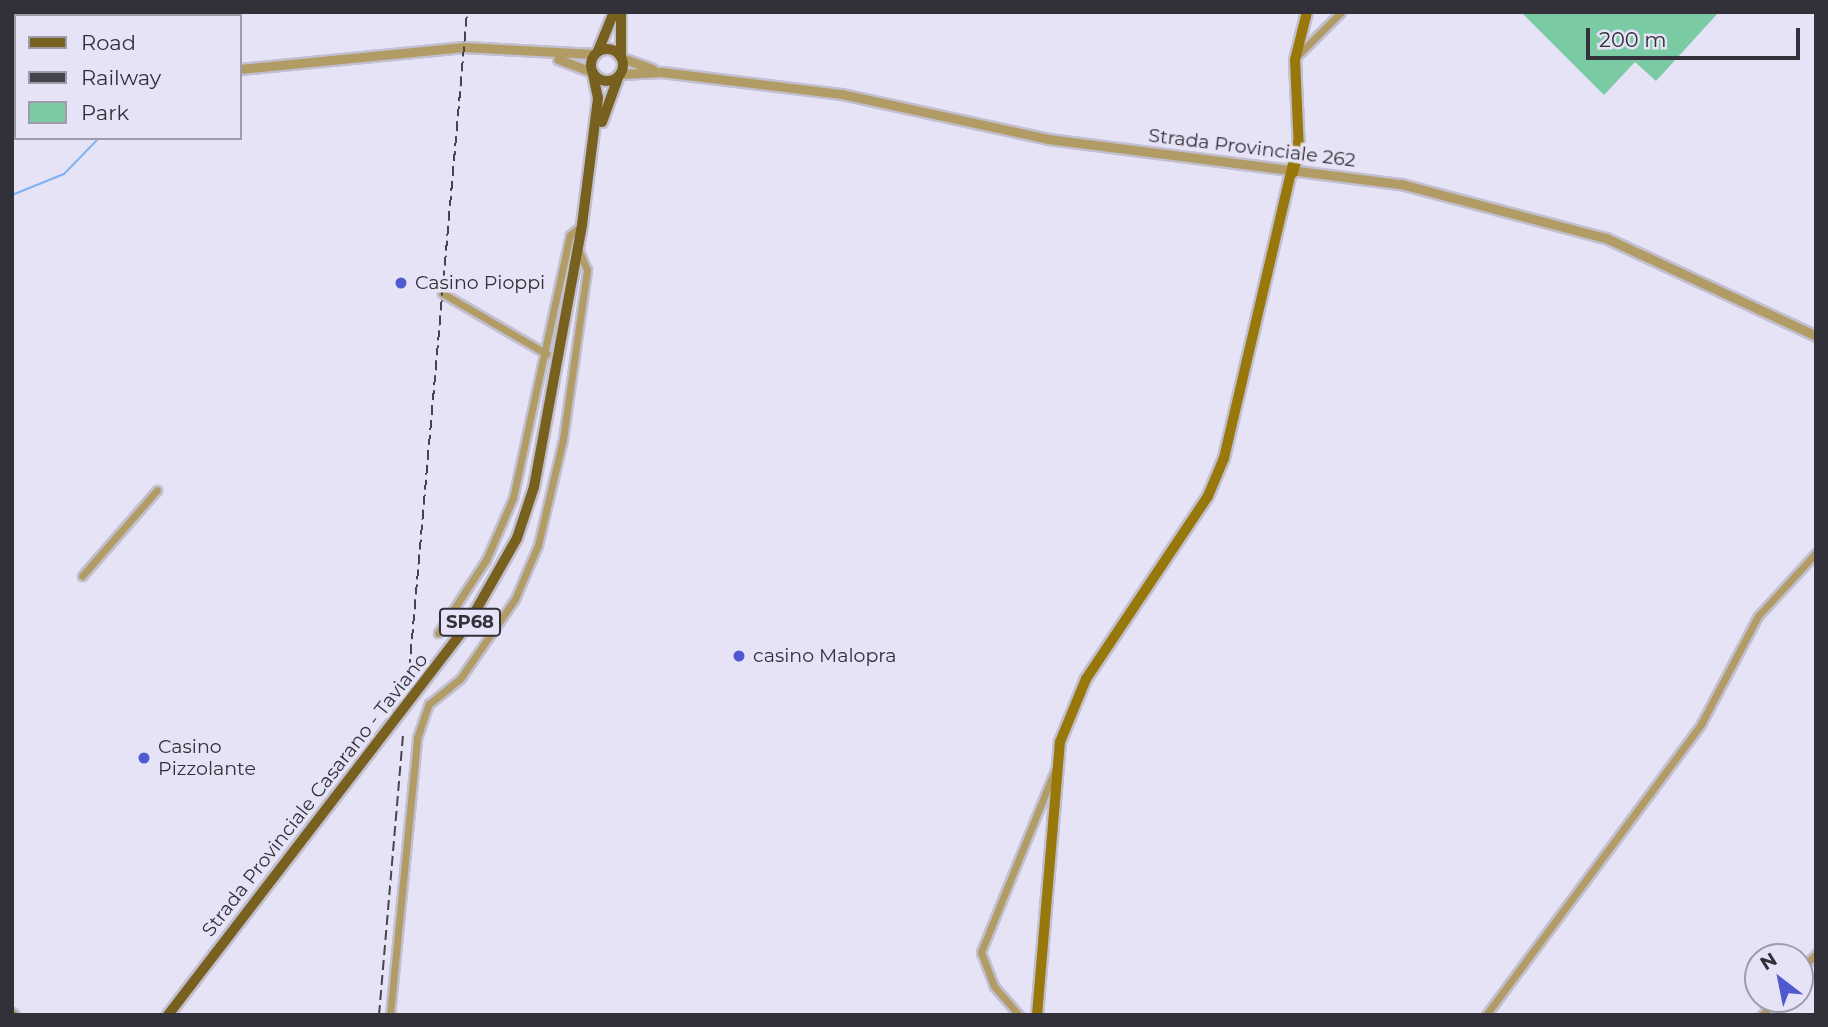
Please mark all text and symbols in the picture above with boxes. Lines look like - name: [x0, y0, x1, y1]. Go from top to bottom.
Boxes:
- legend: [14, 14, 242, 140]
- scale bar: [1590, 14, 1804, 58]
- text: 200 m: [1599, 27, 1666, 52]
- text: Road: [81, 30, 136, 55]
- text: Railway: [81, 65, 161, 90]
- text: Park: [81, 100, 129, 125]
- street label: Strada Provinciale 262: [1147, 124, 1357, 172]
- place label: Casino Pioppi: [415, 272, 545, 294]
- marker: Casino Pioppi: [393, 275, 409, 291]
- road number: SP68: [438, 608, 502, 636]
- place label: casino Malopra: [753, 645, 896, 667]
- marker: casino Malopra: [731, 648, 747, 664]
- street label: Strada Provinciale Casarano - Taviano: [197, 649, 433, 941]
- place label: Casino Pizzolante: [158, 736, 256, 780]
- marker: Casino Pizzolante: [136, 750, 152, 766]
- north arrow: [1744, 943, 1814, 1013]
- text: N: [1756, 948, 1781, 975]

